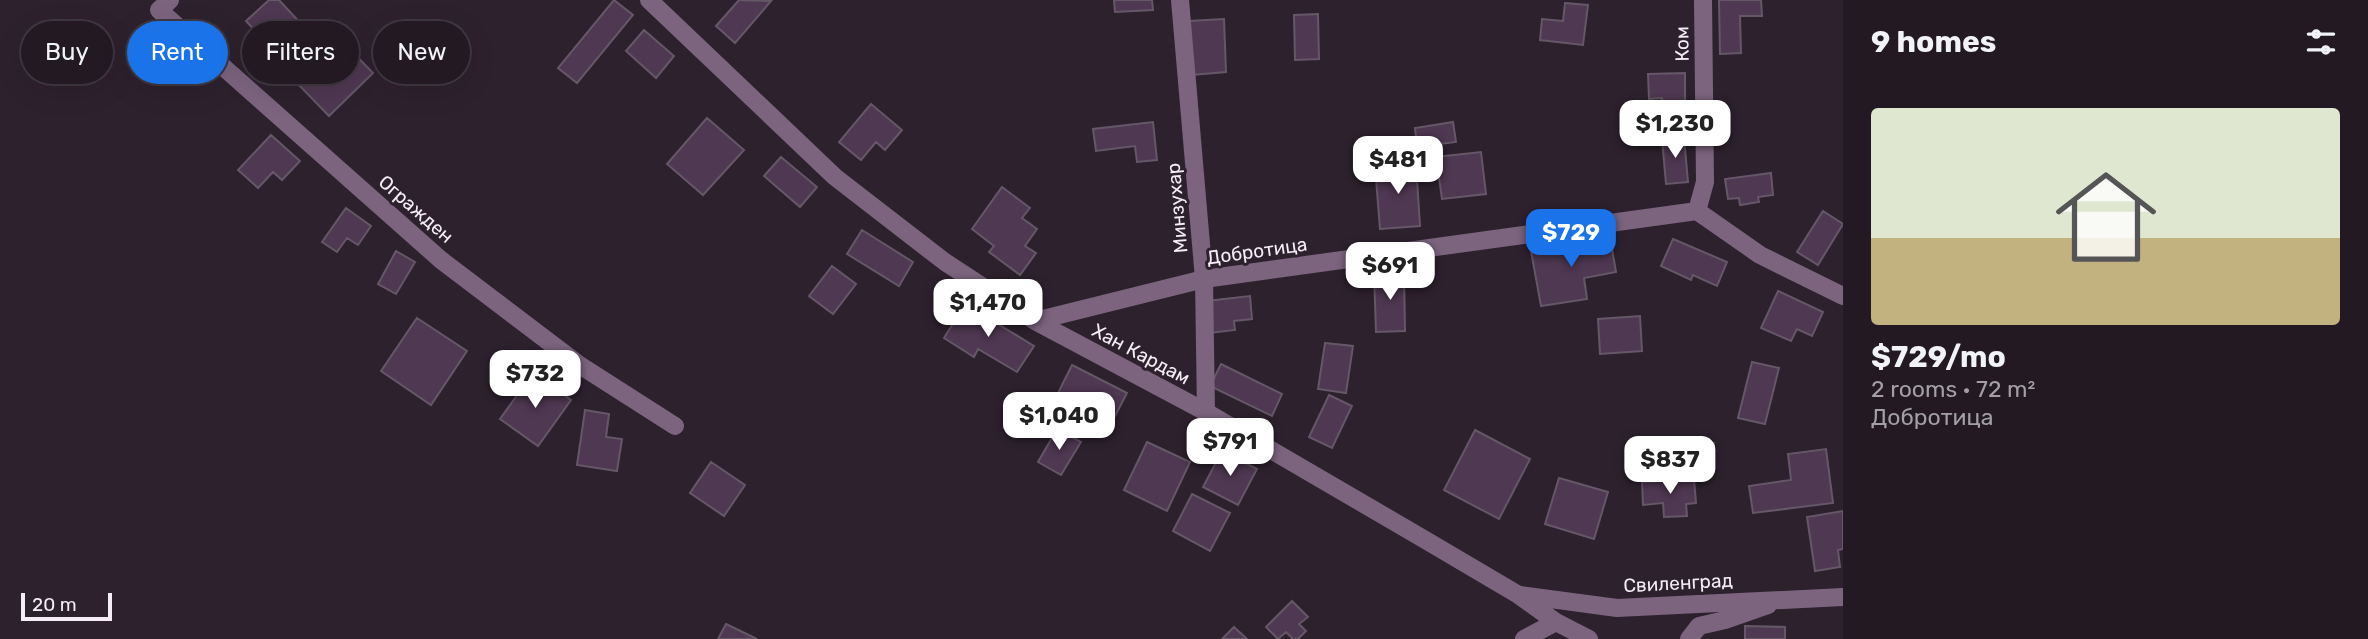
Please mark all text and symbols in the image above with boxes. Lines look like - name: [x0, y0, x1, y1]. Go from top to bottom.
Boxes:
- chip: Buy: [21, 21, 113, 84]
- chip: Rent: [127, 21, 228, 84]
- chip: Filters: [242, 21, 359, 84]
- chip: New: [373, 21, 470, 84]
- icon: filters: [2302, 23, 2340, 61]
- text: 9 homes: [1871, 24, 1996, 60]
- street label: Ком: [1670, 26, 1694, 62]
- pin: $1,230: [1618, 100, 1732, 160]
- text: $1,230: [1636, 109, 1714, 137]
- pin: $481: [1357, 136, 1439, 196]
- text: $481: [1369, 145, 1427, 173]
- icon: home: [2043, 154, 2169, 280]
- street label: Минзухар: [1162, 162, 1192, 254]
- street label: Огражден: [374, 170, 458, 248]
- pin: $729: [1530, 210, 1612, 269]
- text: $729: [1542, 218, 1600, 246]
- street label: Добротица: [1205, 233, 1309, 269]
- pin: $691: [1349, 243, 1431, 302]
- text: $691: [1362, 251, 1418, 279]
- pin: $1,470: [931, 280, 1045, 339]
- text: $1,470: [950, 288, 1027, 316]
- street label: Хан Кардам: [1088, 319, 1194, 389]
- text: $729/mo: [1871, 339, 2006, 375]
- pin: $732: [494, 350, 576, 410]
- text: $732: [506, 359, 564, 387]
- text: 2 rooms · 72 m²: [1871, 375, 2035, 403]
- pin: $1,040: [1002, 392, 1116, 452]
- text: $1,040: [1019, 401, 1099, 429]
- text: Добротица: [1871, 403, 1993, 431]
- pin: $791: [1189, 419, 1271, 478]
- text: $791: [1203, 427, 1257, 455]
- pin: $837: [1629, 436, 1711, 496]
- text: $837: [1640, 445, 1700, 473]
- street label: Свиленград: [1623, 569, 1733, 597]
- scale bar: [21, 590, 112, 622]
- text: 20 m: [32, 593, 77, 616]

